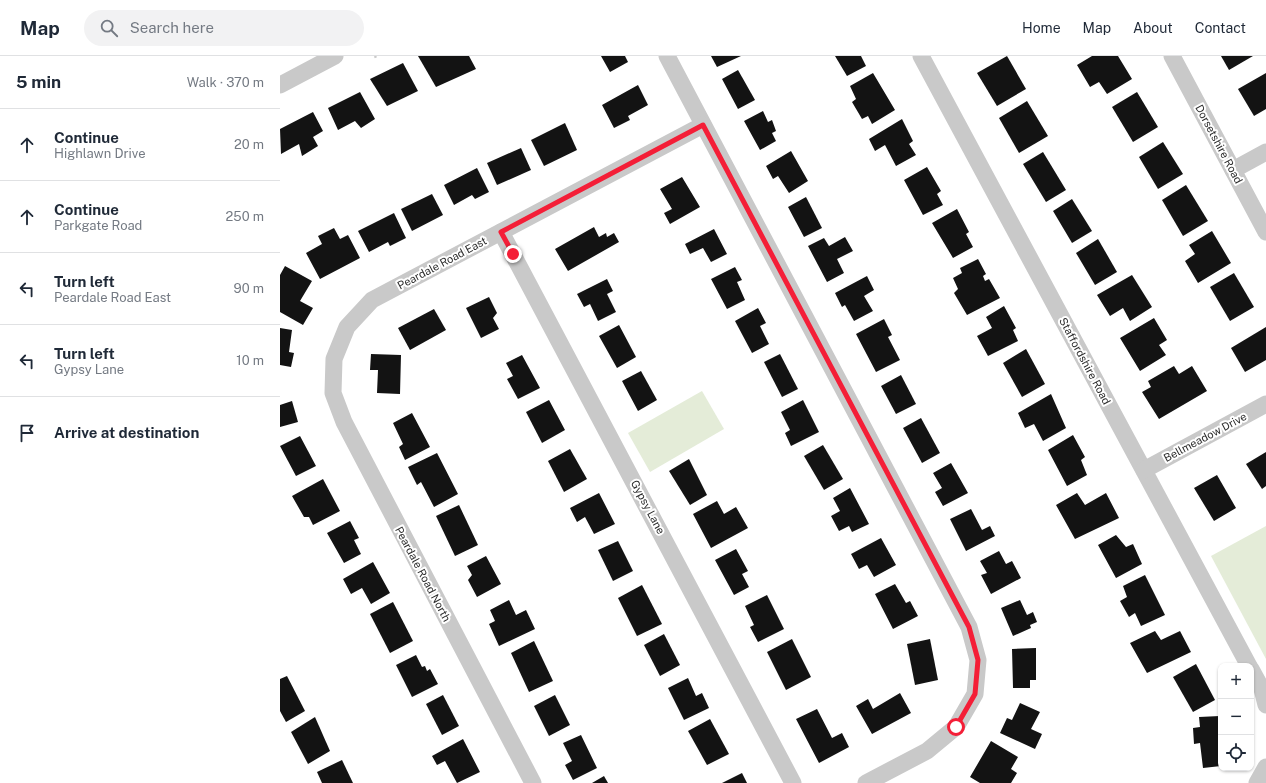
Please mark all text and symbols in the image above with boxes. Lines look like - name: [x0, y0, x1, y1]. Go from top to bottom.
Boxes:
- search box: [84, 10, 364, 46]
- text: Map: [20, 17, 60, 39]
- icon: search: [98, 17, 120, 39]
- text: Search here: [130, 19, 214, 36]
- text: Home: [1022, 20, 1061, 36]
- text: Map: [1083, 20, 1111, 36]
- text: About: [1133, 20, 1173, 36]
- text: Contact: [1195, 20, 1246, 36]
- text: 5 min: [16, 72, 61, 92]
- text: Walk · 370 m: [187, 75, 264, 90]
- street label: Dorsetshire Road: [1193, 102, 1245, 186]
- text: Continue: [54, 129, 119, 146]
- icon: ahead: [16, 134, 38, 156]
- text: 20 m: [234, 137, 264, 152]
- text: Highlawn Drive: [54, 146, 146, 161]
- text: Continue: [54, 201, 119, 218]
- icon: ahead: [16, 206, 38, 228]
- text: 250 m: [226, 209, 264, 224]
- text: Parkgate Road: [54, 218, 142, 233]
- street label: Peardale Road East: [395, 234, 489, 292]
- route end: [504, 245, 522, 263]
- text: Turn left: [54, 273, 115, 290]
- icon: left: [16, 278, 38, 300]
- text: 90 m: [234, 281, 264, 296]
- text: Peardale Road East: [54, 290, 171, 305]
- street label: Staffordshire Road: [1057, 316, 1113, 406]
- text: Turn left: [54, 345, 115, 362]
- icon: left: [16, 350, 38, 372]
- text: 10 m: [236, 353, 264, 368]
- text: Gypsy Lane: [54, 362, 124, 377]
- street label: Bellmeadow Drive: [1162, 410, 1248, 464]
- icon: arrive: [16, 422, 38, 444]
- text: Arrive at destination: [54, 424, 199, 441]
- street label: Gypsy Lane: [629, 478, 667, 536]
- street label: Peardale Road North: [393, 524, 453, 624]
- map controls: [1218, 663, 1254, 771]
- button: +: [1218, 663, 1254, 699]
- button: −: [1218, 699, 1254, 735]
- route start: [947, 718, 965, 736]
- button: locate: [1218, 735, 1254, 771]

